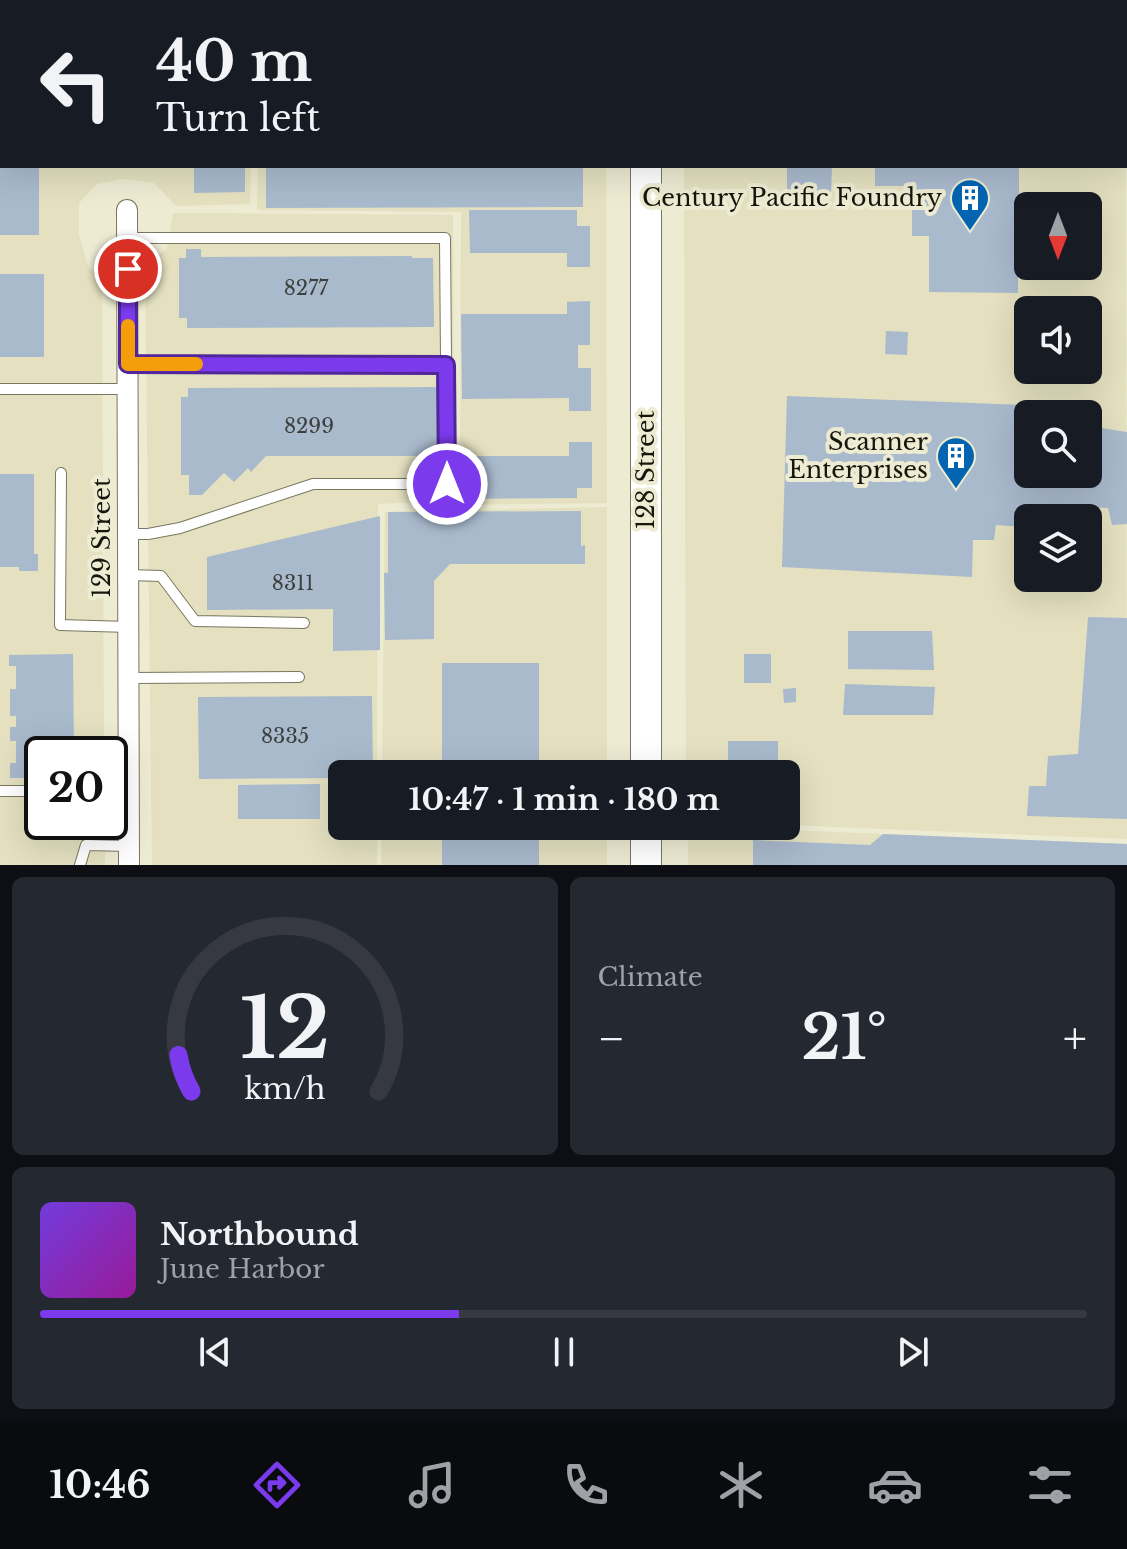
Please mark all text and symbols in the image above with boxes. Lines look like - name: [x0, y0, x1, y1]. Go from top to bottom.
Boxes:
- text: 40 m: [156, 27, 312, 96]
- icon: left: [24, 32, 128, 136]
- text: Turn left: [156, 96, 320, 141]
- building icon: Century Pacific Foundry: [949, 177, 991, 232]
- place label: Century Pacific Foundry: [642, 183, 943, 212]
- north arrow: [1014, 192, 1102, 280]
- map controls: [1014, 192, 1102, 592]
- pin: [94, 235, 162, 303]
- icon: arrive: [106, 247, 150, 291]
- house number: 8277: [284, 276, 329, 300]
- button: sound: [1014, 296, 1102, 384]
- button: search: [1014, 400, 1102, 488]
- street label: 128 Street: [631, 410, 660, 530]
- house number: 8299: [284, 414, 334, 438]
- place label: Scanner Enterprises: [788, 427, 929, 484]
- building icon: Scanner Enterprises: [935, 435, 977, 490]
- position arrow: [405, 442, 489, 526]
- street label: 129 Street: [87, 478, 116, 598]
- button: layers: [1014, 504, 1102, 592]
- house number: 8311: [272, 571, 314, 595]
- house number: 8335: [261, 724, 309, 748]
- speed limit sign: 20: [24, 736, 128, 840]
- text: 10:47 · 1 min · 180 m: [408, 781, 720, 818]
- text: Climate: [598, 961, 703, 993]
- text: 12: [240, 977, 330, 1080]
- text: 21°: [801, 1001, 887, 1075]
- text: −: [598, 1011, 625, 1066]
- text: +: [1063, 1011, 1087, 1066]
- text: km/h: [244, 1071, 325, 1107]
- text: Northbound: [160, 1216, 359, 1253]
- text: June Harbor: [160, 1253, 325, 1285]
- icon: previous: [193, 1330, 237, 1374]
- icon: pause: [542, 1330, 586, 1374]
- icon: next: [891, 1330, 935, 1374]
- icon: directions: [249, 1457, 305, 1513]
- icon: music: [404, 1457, 460, 1513]
- icon: phone: [558, 1457, 614, 1513]
- icon: climate: [713, 1457, 769, 1513]
- icon: car: [867, 1457, 923, 1513]
- icon: filters: [1022, 1457, 1078, 1513]
- text: 10:46: [49, 1463, 151, 1508]

